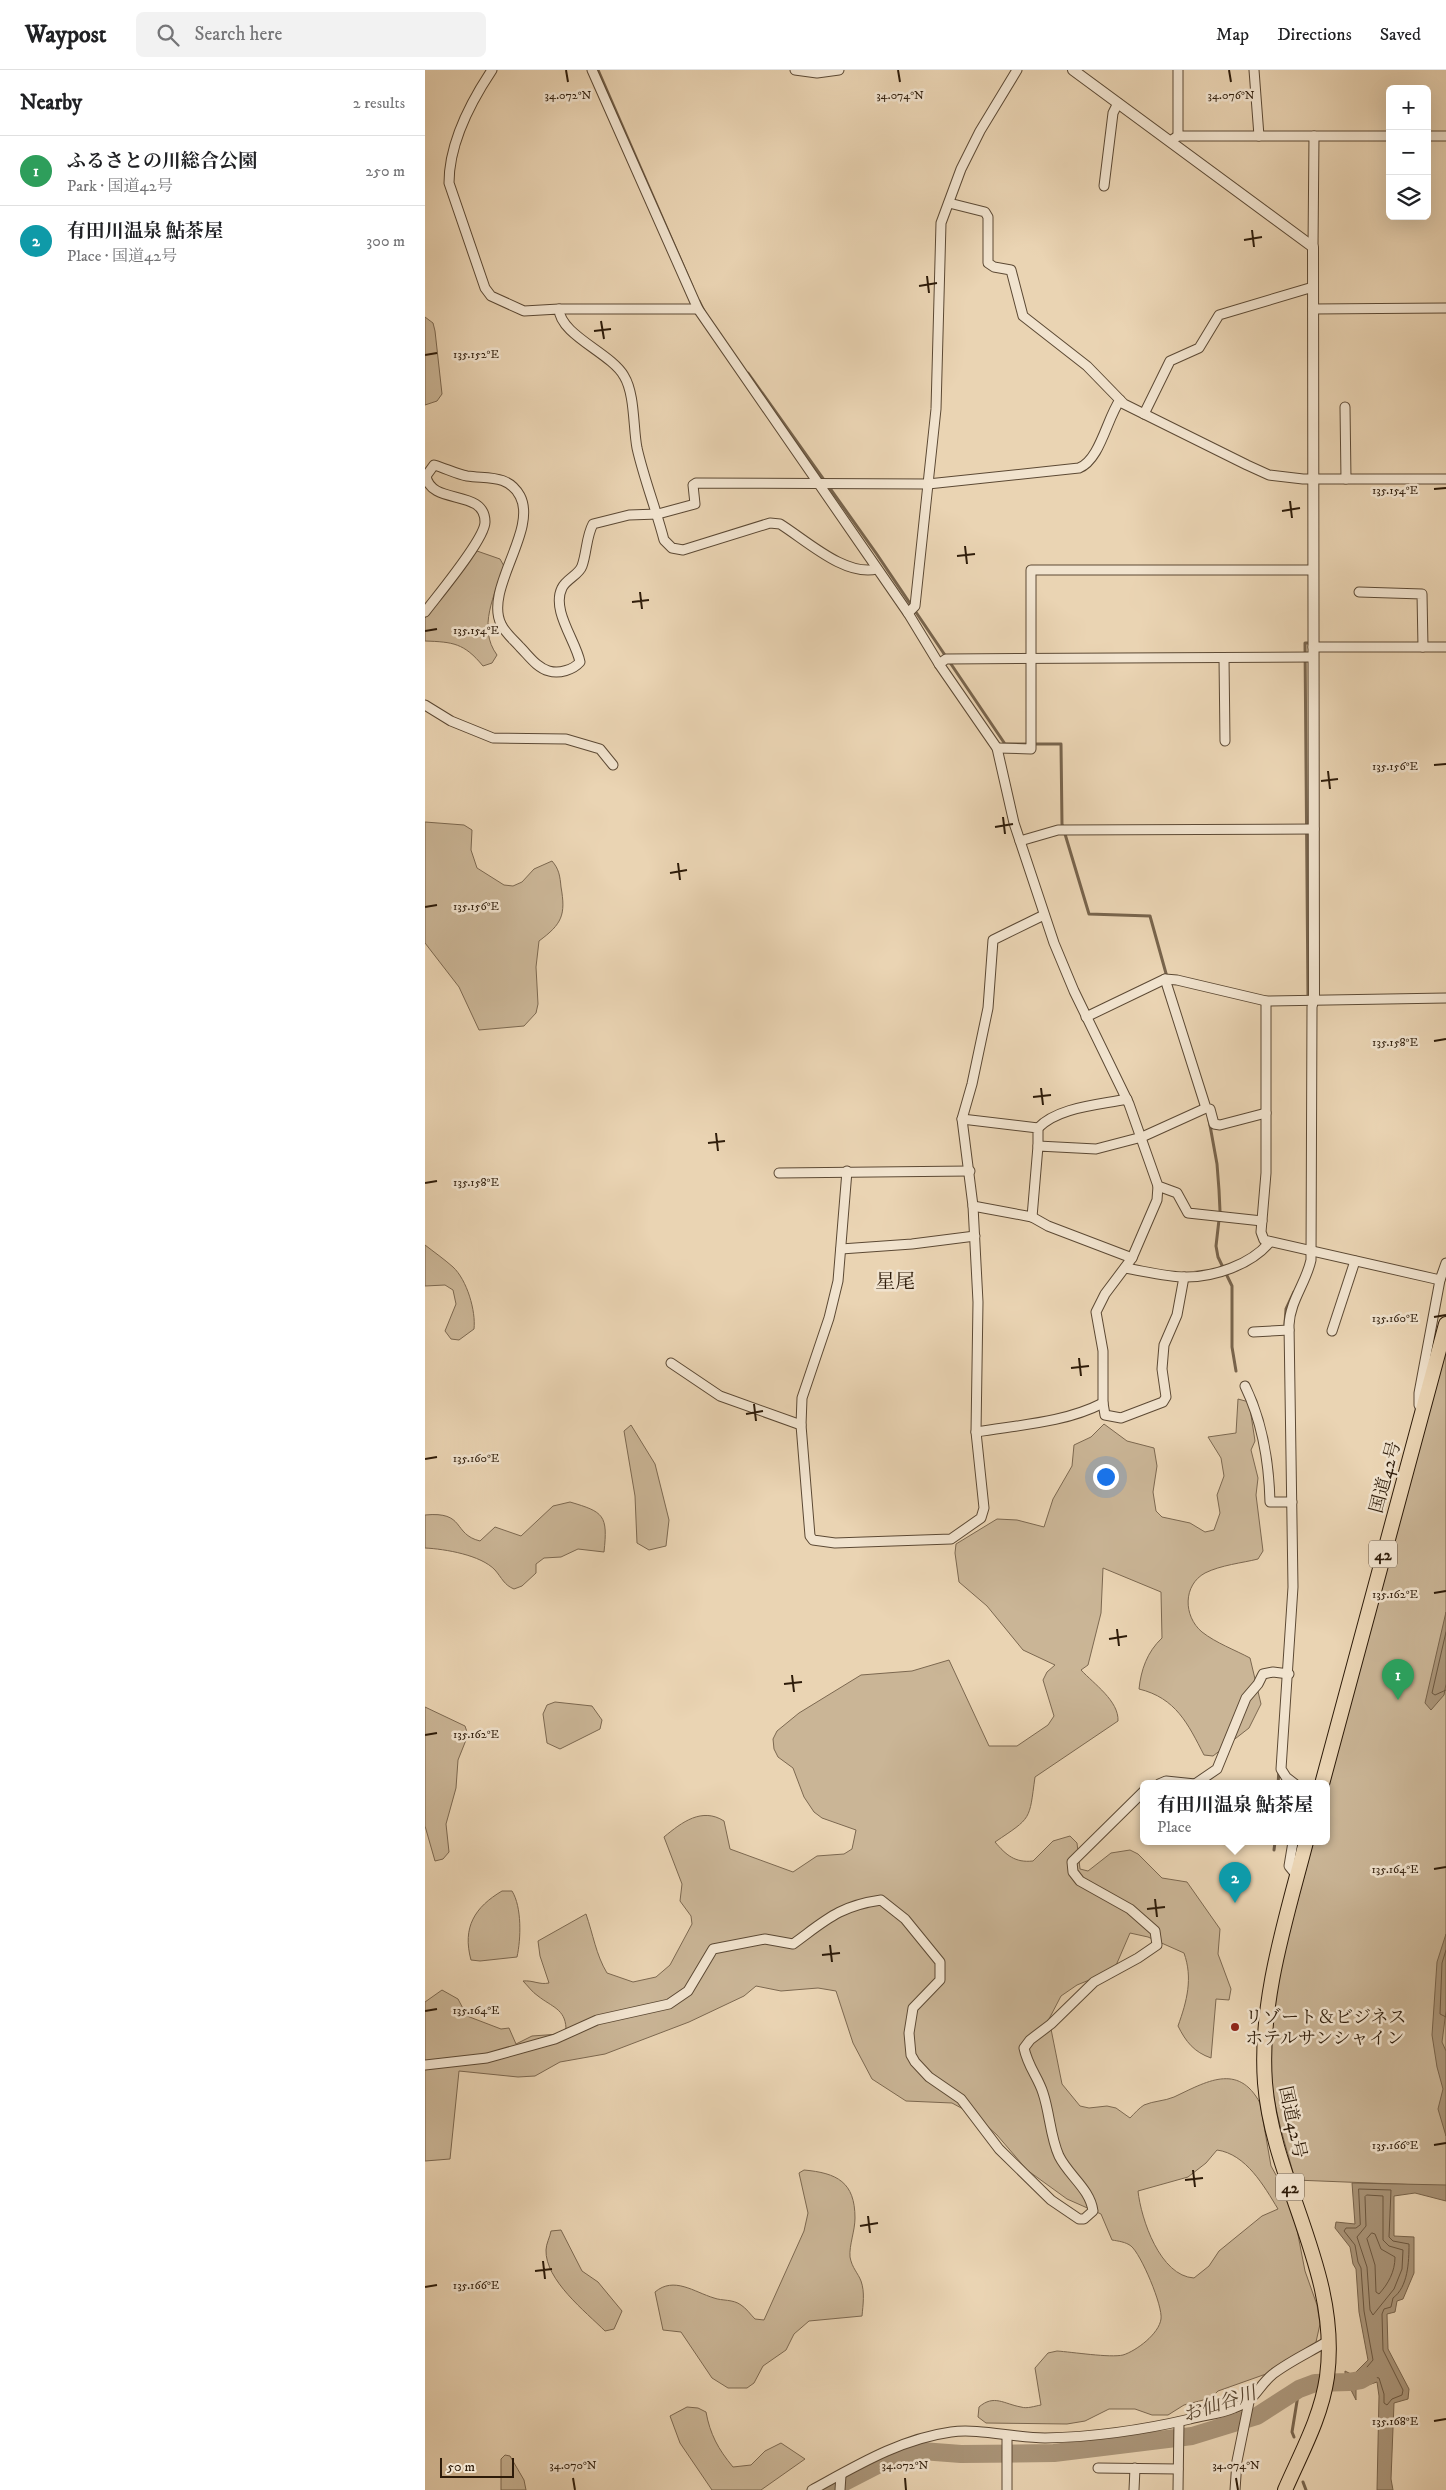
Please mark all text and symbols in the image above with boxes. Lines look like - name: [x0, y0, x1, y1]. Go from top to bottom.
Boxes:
- search box: [136, 12, 486, 57]
- text: Waypost: [25, 20, 106, 50]
- icon: search: [154, 21, 182, 49]
- text: Search here: [194, 23, 282, 46]
- text: Map: [1216, 24, 1249, 46]
- text: Directions: [1277, 24, 1352, 46]
- text: Saved: [1380, 24, 1421, 46]
- map controls: [1386, 85, 1431, 220]
- button: +: [1386, 85, 1431, 130]
- text: 34.072°N: [545, 88, 592, 103]
- text: 34.074°N: [876, 88, 924, 103]
- text: 34.076°N: [1207, 88, 1255, 103]
- text: Nearby: [20, 90, 82, 116]
- text: 2 results: [353, 93, 405, 113]
- button: −: [1386, 130, 1431, 175]
- text: ふるさとの川総合公園: [67, 150, 257, 173]
- text: 1: [33, 161, 39, 181]
- text: 250 m: [365, 161, 405, 181]
- button: layers: [1386, 175, 1431, 220]
- text: Park · 国道42号: [67, 176, 173, 196]
- text: 有田川温泉 鮎茶屋: [67, 220, 223, 243]
- text: 2: [32, 231, 40, 251]
- text: 300 m: [366, 231, 405, 251]
- text: Place · 国道42号: [67, 246, 177, 266]
- text: 135.152°E: [453, 347, 499, 362]
- text: 135.154°E: [1372, 483, 1419, 498]
- text: 135.154°E: [453, 623, 500, 638]
- text: 135.156°E: [1372, 759, 1419, 774]
- text: 135.156°E: [453, 899, 500, 914]
- text: 135.158°E: [1372, 1035, 1418, 1050]
- text: 135.158°E: [453, 1175, 499, 1190]
- district label: 星尾: [875, 1270, 915, 1295]
- text: 135.160°E: [1372, 1311, 1419, 1326]
- street label: 国道42号: [1366, 1439, 1406, 1515]
- text: 135.160°E: [453, 1451, 500, 1466]
- your location: [1093, 1464, 1119, 1490]
- road number: 42: [1369, 1540, 1397, 1568]
- text: 135.162°E: [1372, 1587, 1419, 1602]
- pin: 1: [1382, 1659, 1414, 1700]
- text: 135.162°E: [453, 1727, 500, 1742]
- popup: [1140, 1780, 1330, 1845]
- text: 有田川温泉 鮎茶屋: [1157, 1794, 1313, 1817]
- text: Place: [1157, 1817, 1191, 1837]
- pin: 2: [1219, 1862, 1251, 1903]
- text: 135.164°E: [1371, 1862, 1419, 1877]
- text: 135.164°E: [452, 2003, 500, 2018]
- place label: リゾート＆ビジネス ホテルサンシャイン: [1245, 2007, 1406, 2050]
- marker: リゾート＆ビジネス ホテルサンシャイン: [1229, 2021, 1241, 2033]
- street label: 国道42号: [1274, 2084, 1310, 2160]
- text: 135.166°E: [1372, 2138, 1419, 2153]
- road number: 42: [1276, 2174, 1304, 2200]
- text: 135.166°E: [453, 2278, 500, 2293]
- water label: お仙谷川: [1180, 2381, 1261, 2427]
- text: 135.168°E: [1372, 2414, 1419, 2429]
- scale bar: [440, 2455, 514, 2478]
- text: 50 m: [447, 2458, 475, 2476]
- text: 34.070°N: [549, 2458, 597, 2473]
- text: 34.072°N: [882, 2458, 929, 2473]
- text: 34.074°N: [1212, 2458, 1260, 2473]

